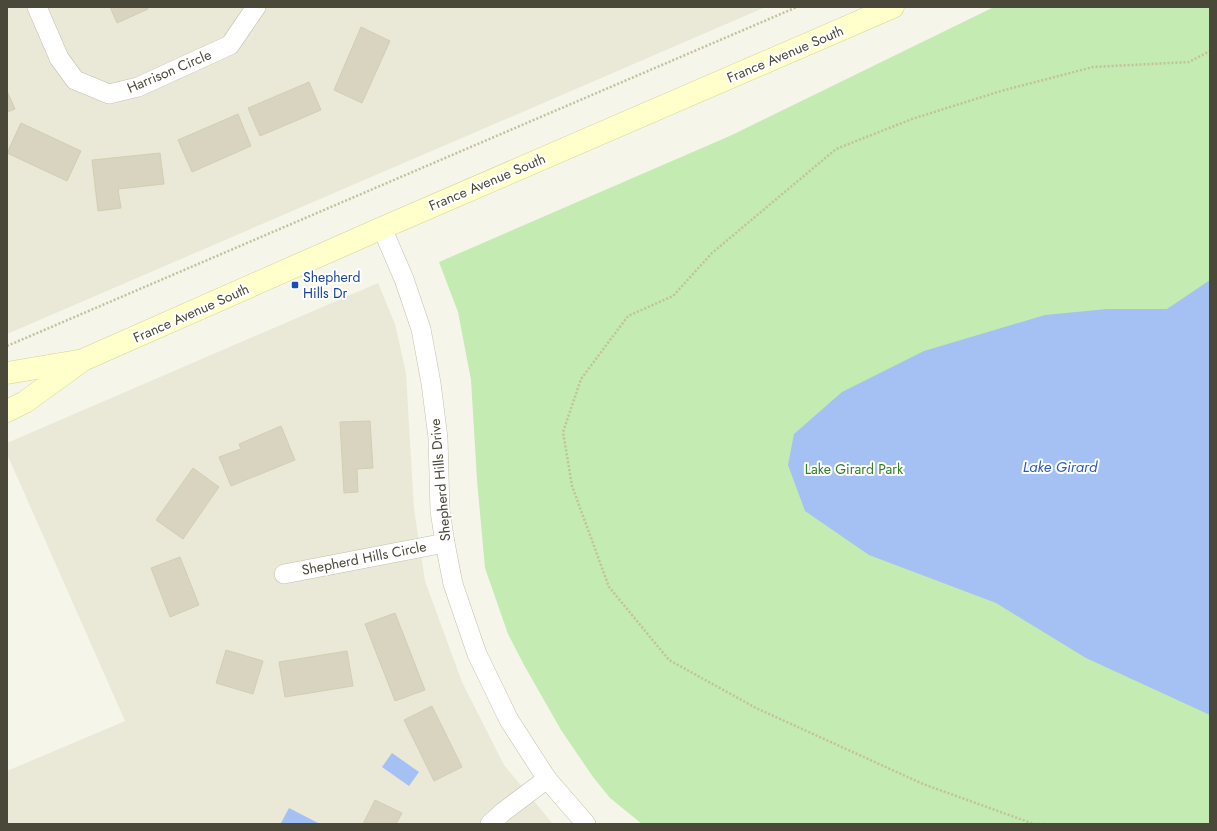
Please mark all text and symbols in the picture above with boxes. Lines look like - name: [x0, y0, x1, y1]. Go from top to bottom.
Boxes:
- street label: France Avenue South: [724, 20, 846, 88]
- street label: Harrison Circle: [124, 44, 214, 98]
- street label: France Avenue South: [426, 148, 548, 216]
- place label: Shepherd Hills Dr: [303, 267, 361, 303]
- street label: France Avenue South: [130, 278, 252, 348]
- marker: Shepherd Hills Dr: [290, 280, 300, 290]
- street label: Shepherd Hills Drive: [425, 418, 455, 542]
- water label: Lake Girard: [1023, 456, 1098, 478]
- park label: Lake Girard Park: [805, 459, 904, 479]
- street label: Shepherd Hills Circle: [300, 536, 428, 580]

